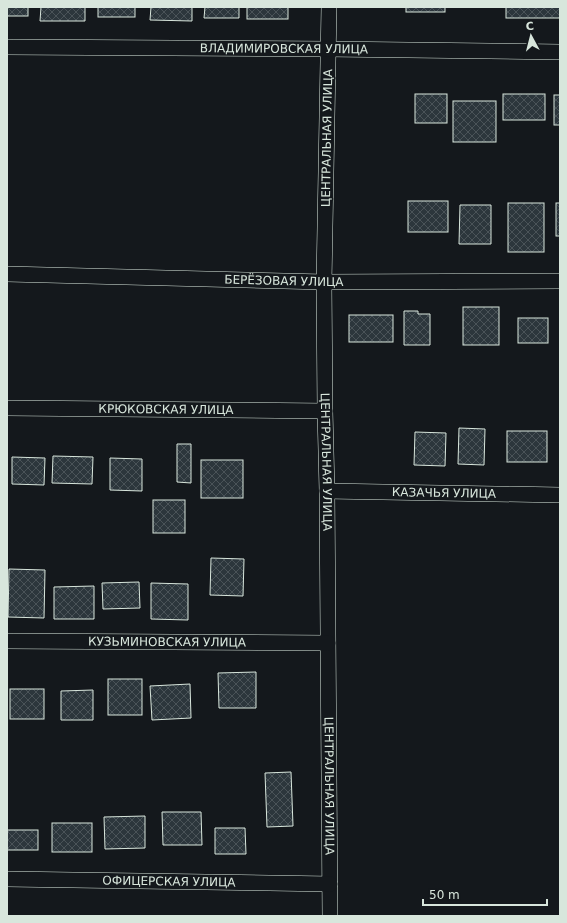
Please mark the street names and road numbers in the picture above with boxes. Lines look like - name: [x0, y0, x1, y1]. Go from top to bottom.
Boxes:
- street label: ВЛАДИМИРОВСКАЯ УЛИЦА: [200, 41, 369, 57]
- street label: ЦЕНТРАЛЬНАЯ УЛИЦА: [319, 68, 335, 207]
- street label: БЕРЁЗОВАЯ УЛИЦА: [224, 272, 344, 289]
- street label: ЦЕНТРАЛЬНАЯ УЛИЦА: [318, 393, 334, 532]
- street label: КРЮКОВСКАЯ УЛИЦА: [98, 402, 234, 417]
- street label: КАЗАЧЬЯ УЛИЦА: [392, 485, 497, 501]
- street label: КУЗЬМИНОВСКАЯ УЛИЦА: [88, 635, 247, 649]
- street label: ЦЕНТРАЛЬНАЯ УЛИЦА: [322, 717, 337, 856]
- street label: ОФИЦЕРСКАЯ УЛИЦА: [102, 873, 236, 890]

